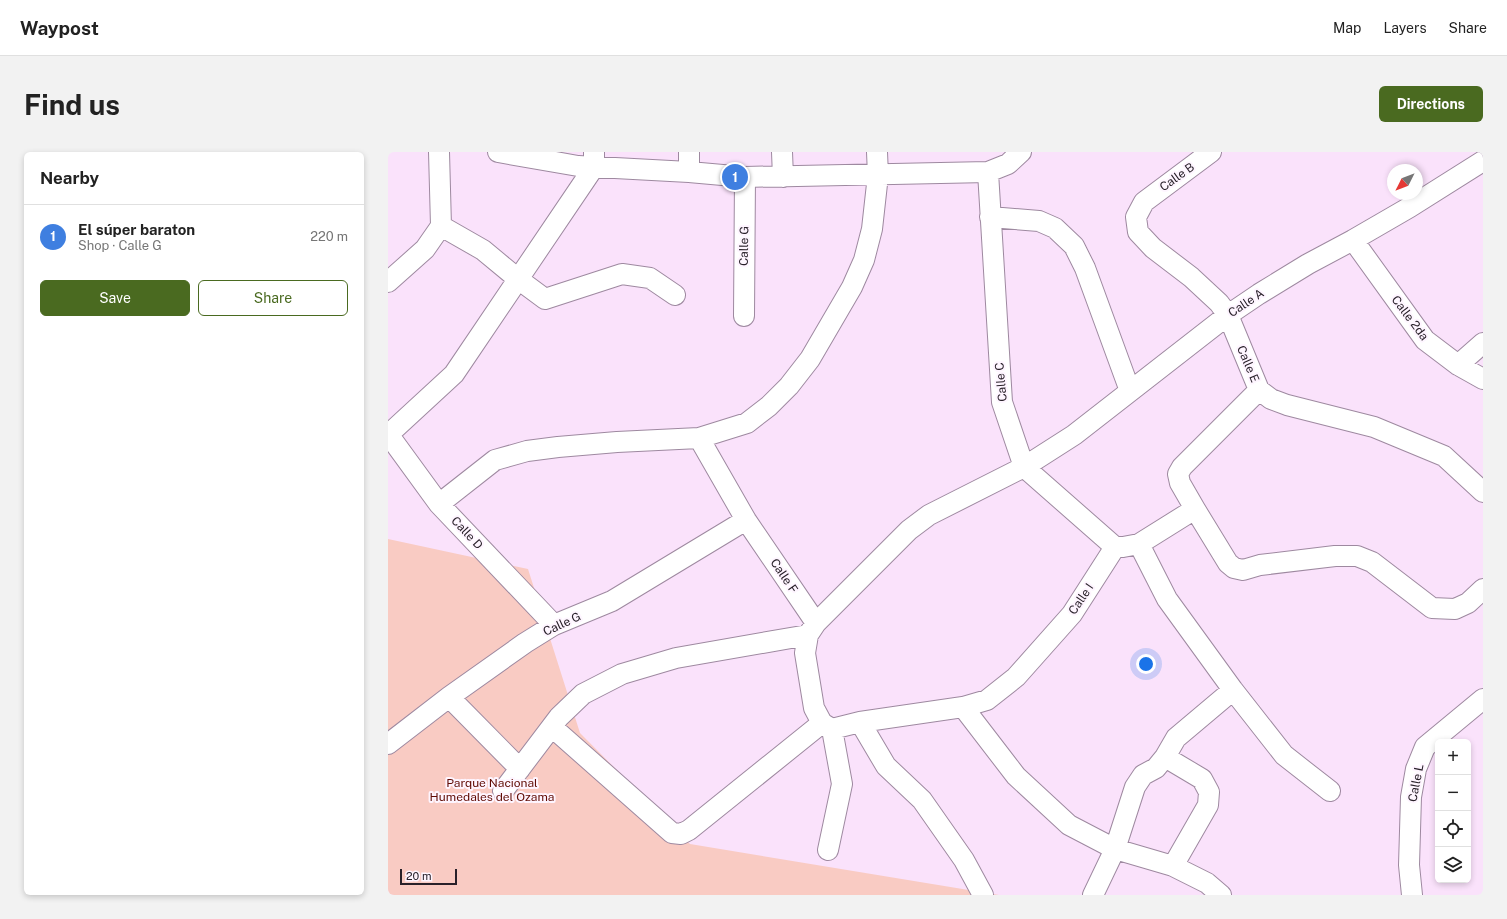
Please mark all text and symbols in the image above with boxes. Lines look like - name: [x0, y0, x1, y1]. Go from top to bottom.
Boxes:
- text: Waypost: [20, 17, 99, 39]
- text: Map: [1333, 20, 1361, 36]
- text: Layers: [1383, 20, 1427, 36]
- text: Share: [1449, 20, 1487, 36]
- button: Directions: [1379, 86, 1483, 122]
- text: Find us: [24, 88, 120, 121]
- street label: Calle B: [1157, 160, 1197, 194]
- pin: 1: [722, 162, 748, 192]
- north arrow: [1387, 164, 1423, 200]
- text: Nearby: [40, 168, 99, 188]
- text: El súper baraton: [78, 221, 195, 238]
- street label: Calle G: [737, 226, 751, 266]
- text: 1: [50, 229, 56, 244]
- text: 220 m: [310, 229, 348, 244]
- text: Shop · Calle G: [78, 238, 162, 253]
- button: Save: [40, 280, 190, 316]
- button: Share: [198, 280, 348, 316]
- street label: Calle A: [1226, 286, 1267, 320]
- street label: Calle 2da: [1389, 293, 1431, 343]
- street label: Calle E: [1234, 343, 1262, 385]
- street label: Calle C: [992, 362, 1010, 402]
- street label: Calle D: [448, 514, 486, 552]
- street label: Calle F: [767, 556, 801, 596]
- street label: Calle I: [1066, 581, 1096, 617]
- street label: Calle G: [541, 609, 583, 639]
- your location: [1136, 654, 1156, 674]
- map controls: [1435, 739, 1471, 883]
- button: +: [1435, 739, 1471, 775]
- street label: Calle L: [1405, 763, 1427, 803]
- button: −: [1435, 775, 1471, 811]
- park label: Parque Nacional Humedales del Ozama: [430, 776, 554, 804]
- button: locate: [1435, 811, 1471, 847]
- button: layers: [1435, 847, 1471, 883]
- scale bar: [400, 867, 457, 886]
- text: 20 m: [406, 870, 431, 882]

